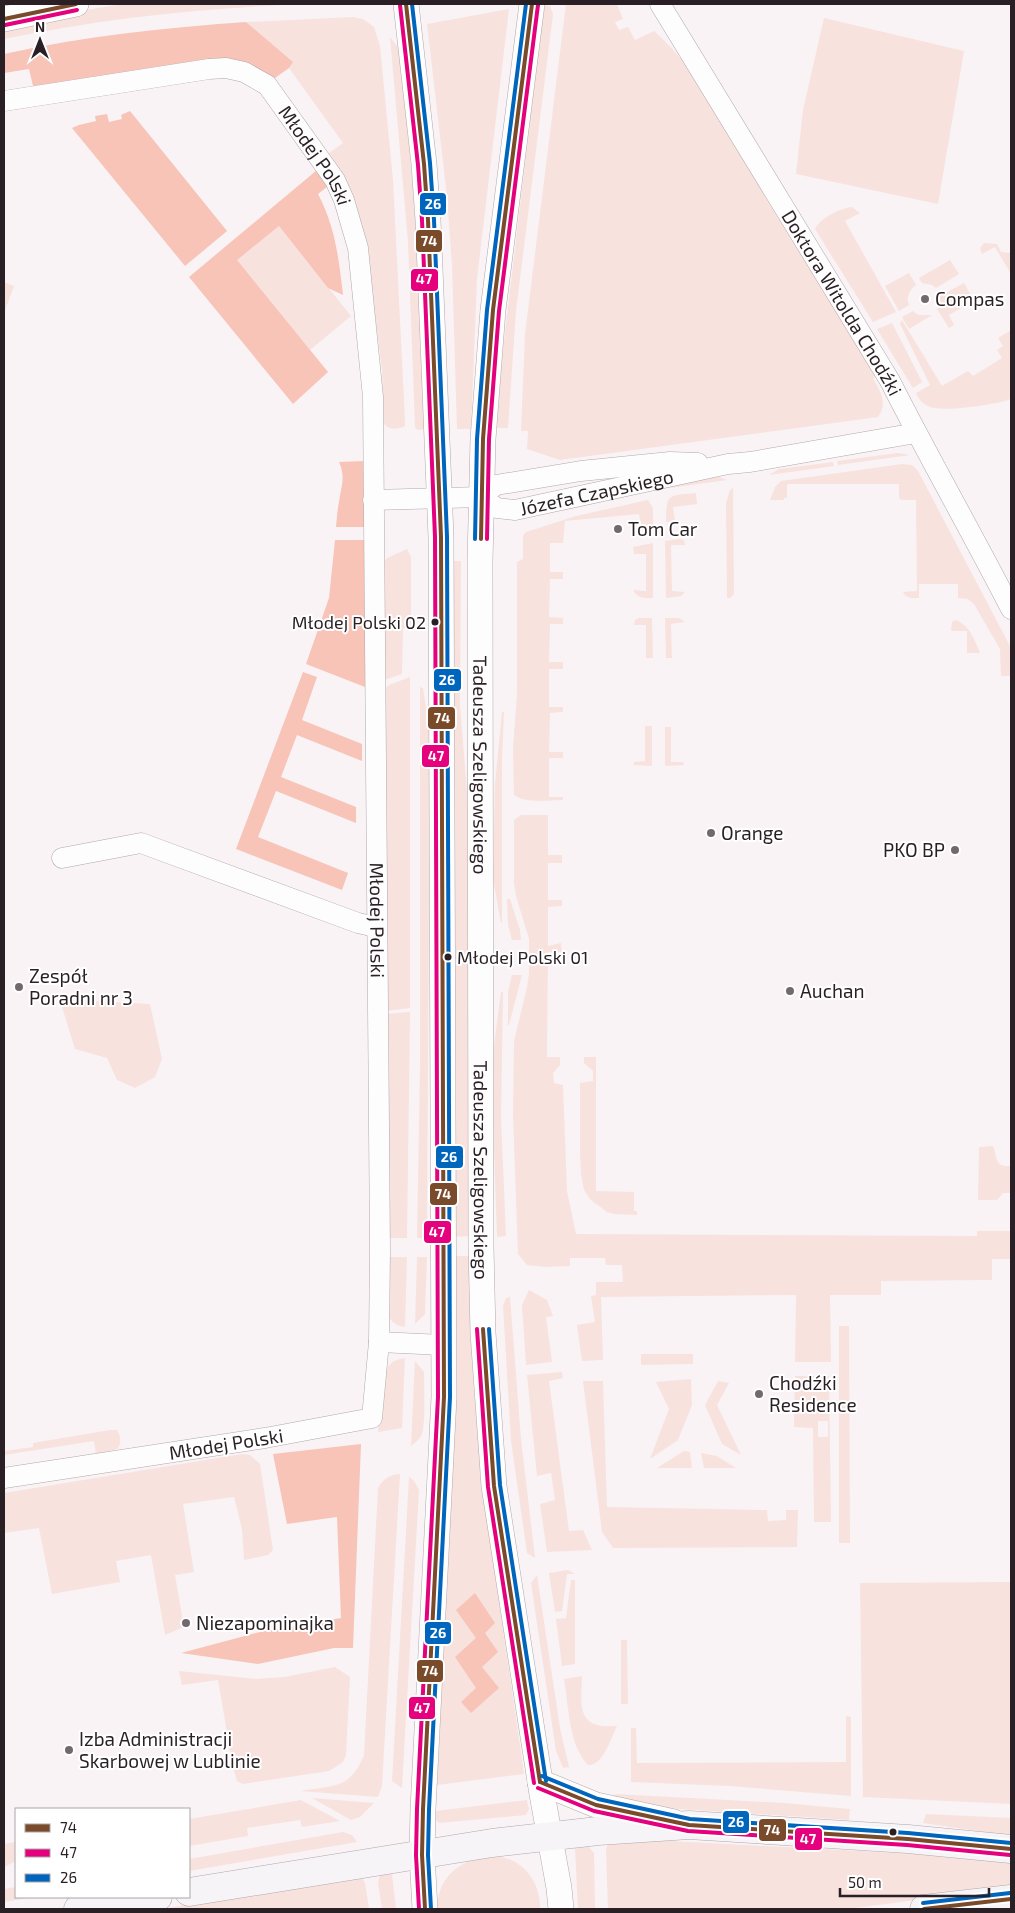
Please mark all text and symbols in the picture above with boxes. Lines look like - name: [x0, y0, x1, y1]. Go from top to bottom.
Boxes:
- north arrow: [15, 15, 65, 65]
- text: N: [35, 18, 45, 35]
- street label: Młodej Polski: [274, 101, 357, 207]
- line badge: 26: [419, 192, 447, 216]
- text: 26: [425, 195, 441, 212]
- street label: Doktora Witolda Chodźki: [777, 206, 907, 399]
- line badge: 74: [415, 229, 443, 253]
- text: 74: [421, 232, 437, 249]
- line badge: 47: [410, 268, 439, 292]
- text: 47: [416, 270, 433, 287]
- place label: Compas: [935, 287, 1004, 310]
- marker: Compas: [919, 293, 931, 305]
- street label: Józefa Czapskiego: [518, 464, 675, 520]
- place label: Tom Car: [628, 517, 698, 540]
- marker: Tom Car: [612, 523, 624, 535]
- place label: Młodej Polski 02: [292, 611, 426, 633]
- marker: Młodej Polski 02: [430, 617, 440, 627]
- street label: Tadeusza Szeligowskiego: [469, 656, 492, 875]
- line badge: 26: [433, 668, 462, 692]
- text: 26: [439, 671, 455, 688]
- line badge: 74: [427, 706, 456, 730]
- text: 74: [434, 709, 450, 726]
- line badge: 47: [421, 744, 450, 768]
- text: 47: [428, 747, 445, 764]
- place label: Orange: [721, 821, 784, 844]
- marker: Orange: [705, 827, 717, 839]
- place label: PKO BP: [883, 838, 945, 861]
- marker: PKO BP: [949, 844, 961, 856]
- street label: Młodej Polski: [366, 862, 390, 978]
- place label: Młodej Polski 01: [457, 946, 588, 968]
- marker: Młodej Polski 01: [443, 952, 453, 962]
- place label: Zespół Poradni nr 3: [29, 964, 133, 1009]
- place label: Auchan: [800, 979, 864, 1002]
- marker: Zespół Poradni nr 3: [13, 981, 25, 993]
- marker: Auchan: [784, 985, 796, 997]
- street label: Tadeusza Szeligowskiego: [470, 1061, 494, 1280]
- line badge: 26: [435, 1145, 464, 1169]
- text: 26: [441, 1148, 457, 1165]
- line badge: 74: [429, 1182, 458, 1206]
- text: 74: [435, 1185, 451, 1202]
- line badge: 47: [423, 1220, 452, 1244]
- text: 47: [429, 1223, 446, 1240]
- place label: Chodźki Residence: [769, 1371, 857, 1416]
- marker: Chodźki Residence: [753, 1388, 765, 1400]
- street label: Młodej Polski: [167, 1423, 285, 1464]
- place label: Niezapominajka: [196, 1611, 334, 1634]
- marker: Niezapominajka: [180, 1617, 192, 1629]
- line badge: 26: [424, 1621, 452, 1645]
- text: 26: [430, 1624, 446, 1641]
- line badge: 74: [416, 1659, 444, 1683]
- text: 74: [422, 1662, 438, 1679]
- line badge: 47: [408, 1696, 436, 1720]
- text: 47: [414, 1699, 431, 1716]
- place label: Izba Administracji Skarbowej w Lublinie: [79, 1727, 261, 1772]
- marker: Izba Administracji Skarbowej w Lublinie: [63, 1744, 75, 1756]
- legend: [15, 1808, 190, 1898]
- line badge: 26: [722, 1810, 750, 1834]
- text: 26: [728, 1813, 744, 1830]
- text: 74: [60, 1818, 77, 1836]
- line badge: 74: [758, 1818, 787, 1842]
- text: 74: [764, 1821, 780, 1838]
- line badge: 47: [794, 1827, 823, 1851]
- unlabelled marker: [888, 1827, 898, 1837]
- text: 47: [800, 1830, 817, 1847]
- text: 47: [60, 1843, 77, 1861]
- scale bar: [840, 1866, 989, 1898]
- text: 26: [60, 1868, 77, 1886]
- text: 50 m: [848, 1873, 882, 1891]

